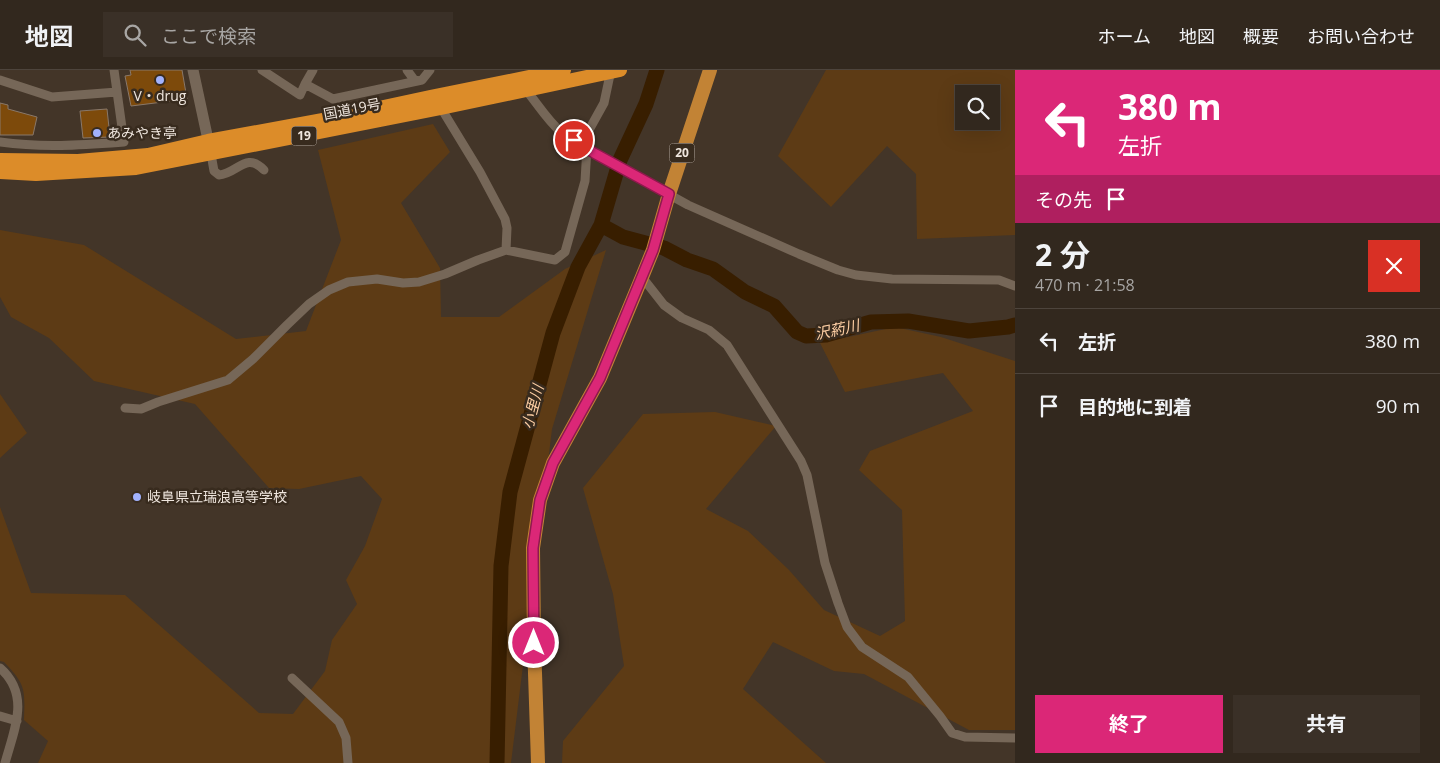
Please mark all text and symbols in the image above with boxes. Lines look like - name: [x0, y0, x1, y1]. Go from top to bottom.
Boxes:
- search box: [103, 12, 453, 57]
- text: 地図: [25, 19, 73, 52]
- icon: search: [121, 21, 149, 49]
- text: ここで検索: [161, 23, 256, 49]
- text: ホーム: [1098, 24, 1151, 48]
- text: 地図: [1179, 24, 1215, 48]
- text: 概要: [1243, 24, 1279, 48]
- text: お問い合わせ: [1307, 24, 1415, 48]
- marker: V・drug: [154, 74, 166, 86]
- text: 380 m: [1118, 83, 1222, 130]
- map controls: [955, 85, 1000, 130]
- button: search: [955, 85, 1000, 130]
- place label: V・drug: [134, 86, 187, 105]
- icon: left: [1035, 90, 1100, 155]
- street label: 国道19号: [322, 94, 382, 123]
- pin: [553, 119, 595, 161]
- place label: あみやき亭: [107, 123, 177, 142]
- road number: 19: [292, 126, 316, 146]
- icon: arrive: [560, 126, 588, 154]
- marker: あみやき亭: [91, 127, 103, 139]
- text: 左折: [1118, 130, 1162, 160]
- road number: 20: [670, 144, 694, 162]
- icon: arrive: [1102, 185, 1130, 213]
- text: その先: [1035, 187, 1092, 213]
- text: 2 分: [1035, 234, 1090, 275]
- button: close: [1368, 240, 1420, 292]
- text: 470 m · 21:58: [1035, 274, 1135, 296]
- water label: 沢葯川: [813, 314, 863, 343]
- icon: left: [1035, 327, 1063, 355]
- text: 380 m: [1365, 328, 1420, 354]
- text: 左折: [1078, 329, 1116, 355]
- water label: 小里川: [517, 380, 548, 431]
- icon: arrive: [1035, 392, 1063, 420]
- text: 90 m: [1376, 393, 1420, 419]
- text: 目的地に到着: [1078, 394, 1192, 420]
- place label: 岐阜県立瑞浪高等学校: [147, 487, 287, 506]
- marker: 岐阜県立瑞浪高等学校: [131, 491, 143, 503]
- position arrow: [507, 616, 559, 668]
- button: 終了: [1035, 695, 1223, 753]
- button: 共有: [1233, 695, 1420, 753]

